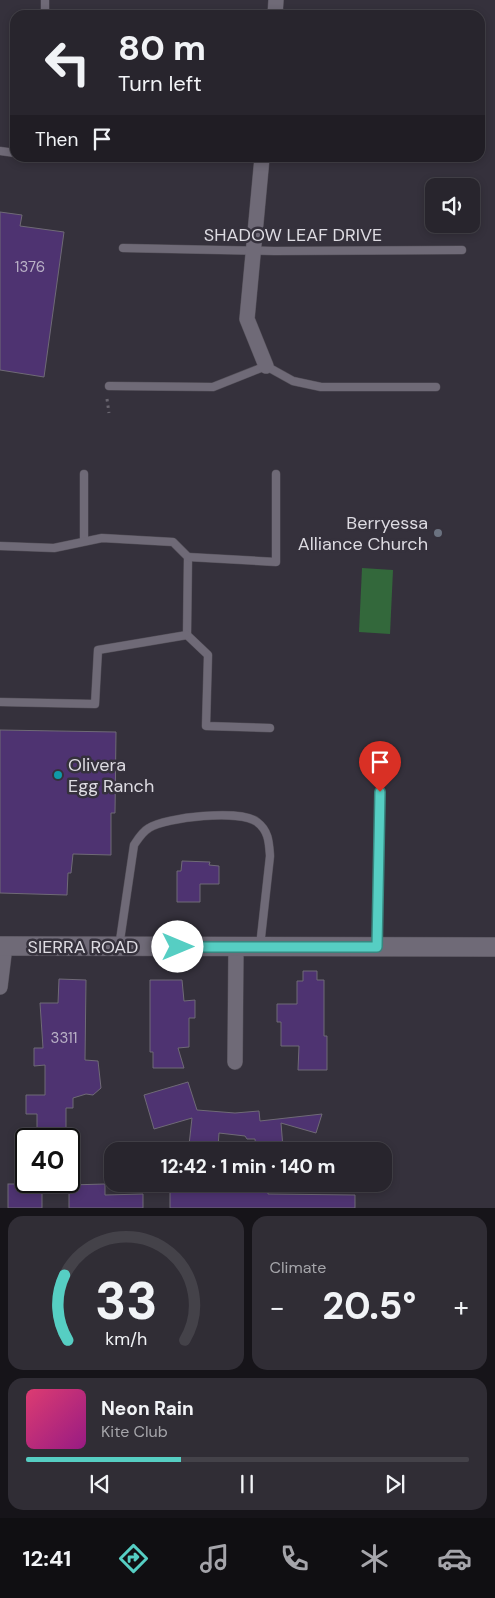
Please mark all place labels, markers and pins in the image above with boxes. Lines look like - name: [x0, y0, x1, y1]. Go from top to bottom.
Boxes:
- place label: Berryessa Alliance Church: [298, 511, 428, 556]
- marker: Berryessa Alliance Church: [432, 527, 444, 539]
- pin: [359, 741, 401, 792]
- place label: Olivera Egg Ranch: [68, 753, 154, 798]
- marker: Olivera Egg Ranch: [52, 769, 64, 781]

